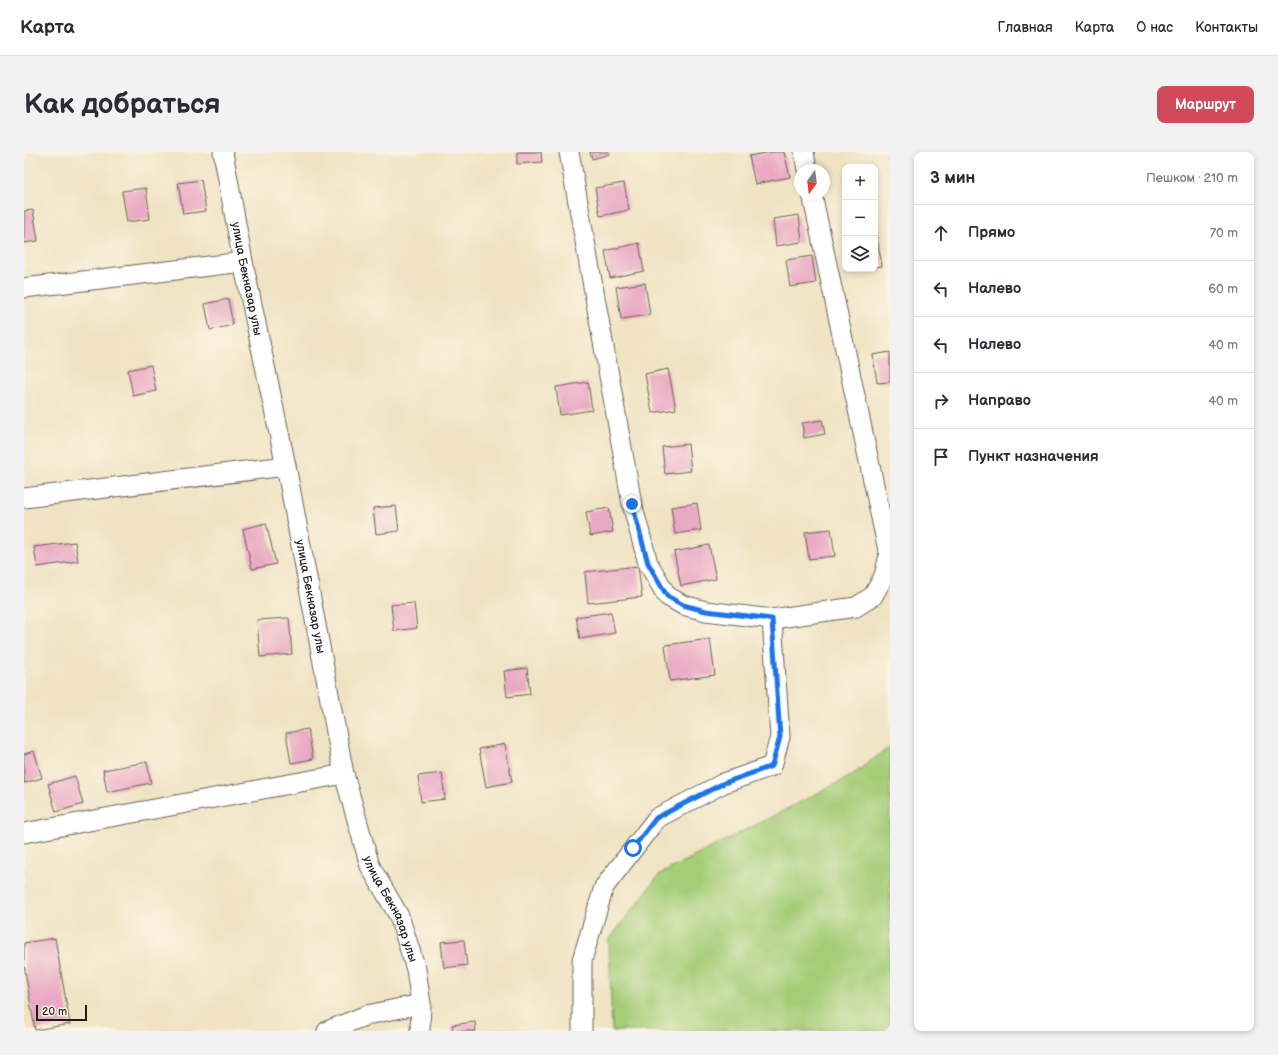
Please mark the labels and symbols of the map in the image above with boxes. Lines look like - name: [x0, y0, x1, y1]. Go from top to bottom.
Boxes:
- north arrow: [794, 164, 830, 200]
- street label: улица Бекназар улы: [228, 221, 266, 337]
- route end: [623, 495, 641, 513]
- street label: улица Бекназар улы: [292, 538, 329, 655]
- route start: [624, 839, 642, 857]
- street label: улица Бекназар улы: [360, 854, 421, 964]
- scale bar: [36, 1003, 87, 1022]

